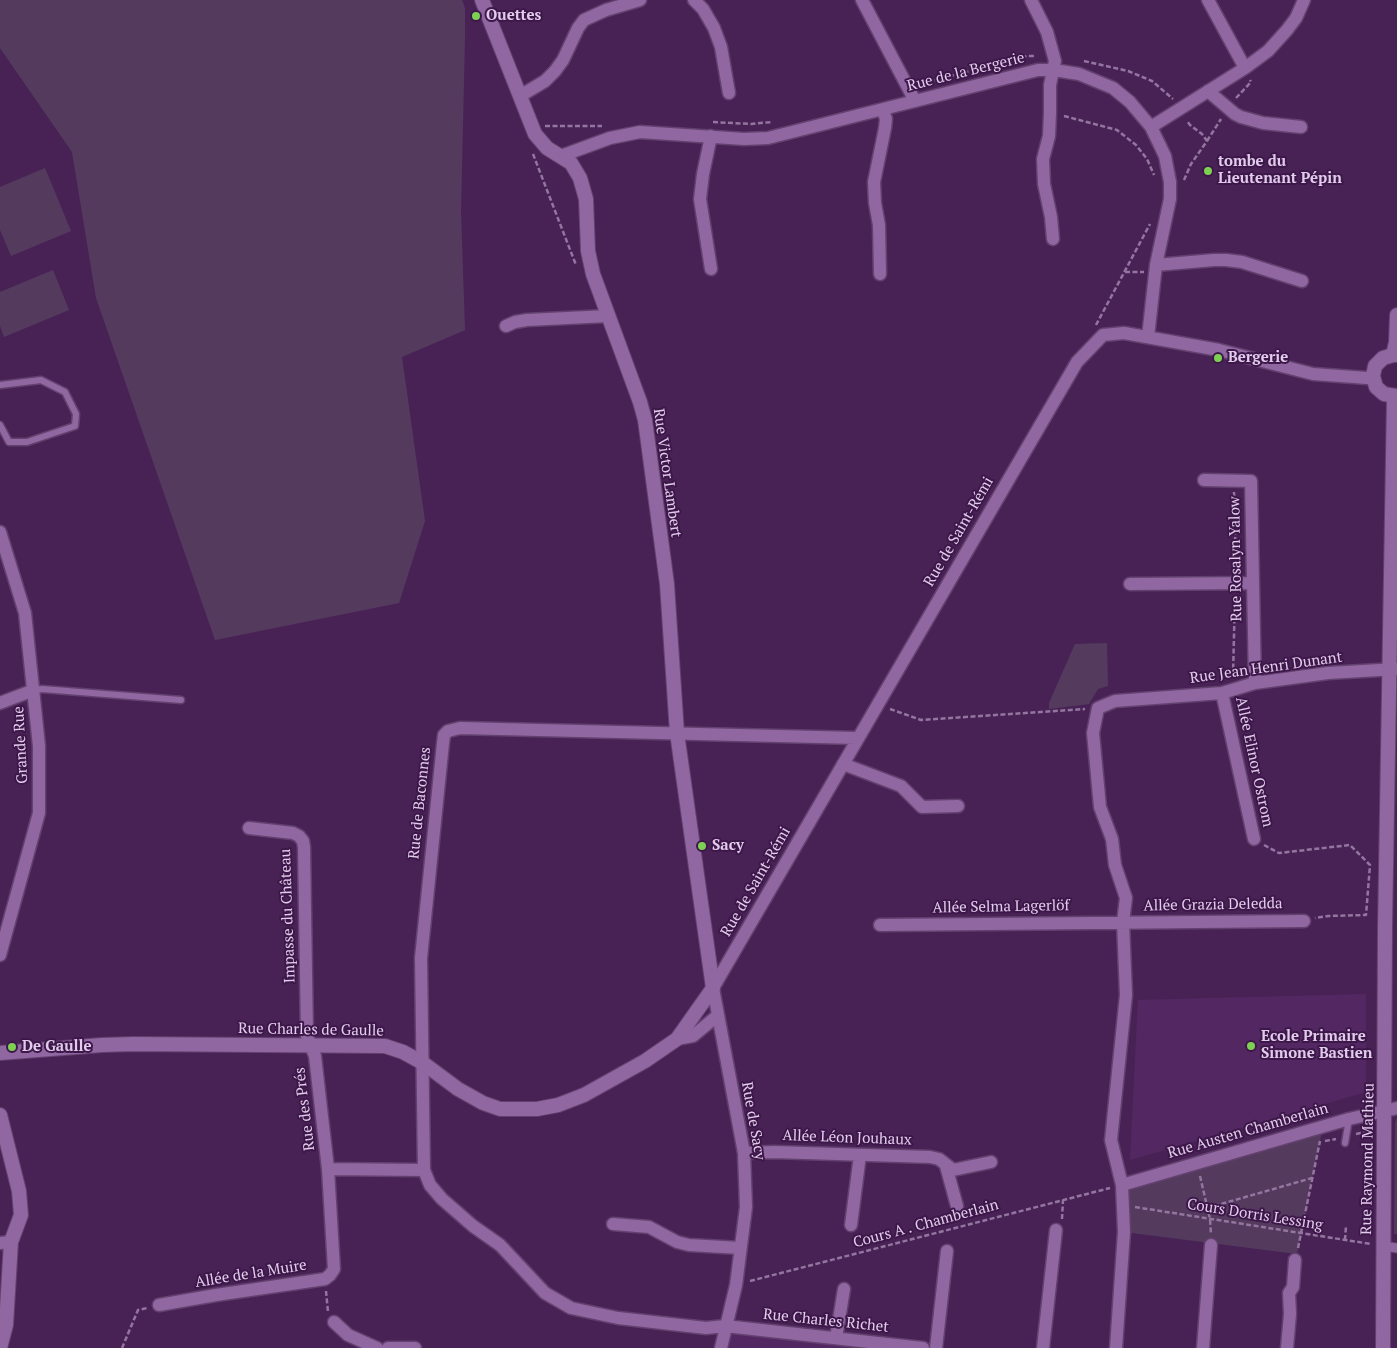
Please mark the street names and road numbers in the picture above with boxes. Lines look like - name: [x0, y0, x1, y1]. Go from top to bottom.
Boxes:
- street label: Rue de la Bergerie: [905, 49, 1027, 95]
- street label: Rue Victor Lambert: [649, 407, 685, 539]
- street label: Rue de Saint-Rémi: [920, 474, 998, 590]
- street label: Rue Rosalyn Yalow: [1226, 496, 1246, 622]
- street label: Rue Jean Henri Dunant: [1189, 648, 1343, 688]
- street label: Allée Elinor Ostrom: [1231, 695, 1277, 829]
- street label: Grande Rue: [10, 706, 32, 784]
- street label: Rue de Baconnes: [405, 746, 435, 860]
- street label: Rue de Saint-Rémi: [717, 824, 795, 940]
- street label: Impasse du Château: [277, 849, 299, 983]
- street label: Allée Grazia Deledda: [1143, 895, 1283, 915]
- street label: Allée Selma Lagerlöf: [932, 897, 1070, 917]
- street label: Rue Charles de Gaulle: [238, 1020, 384, 1040]
- street label: Rue des Prés: [291, 1066, 319, 1152]
- street label: Rue de Sacy: [737, 1081, 769, 1161]
- street label: Rue Raymond Mathieu: [1358, 1083, 1378, 1235]
- street label: Rue Austen Chamberlain: [1166, 1099, 1330, 1163]
- street label: Allée Léon Jouhaux: [782, 1127, 912, 1149]
- street label: Cours Dorris Lessing: [1186, 1195, 1324, 1235]
- street label: Cours A . Chamberlain: [851, 1196, 1001, 1252]
- street label: Allée de la Muire: [194, 1256, 308, 1292]
- street label: Rue Charles Richet: [762, 1305, 890, 1337]

